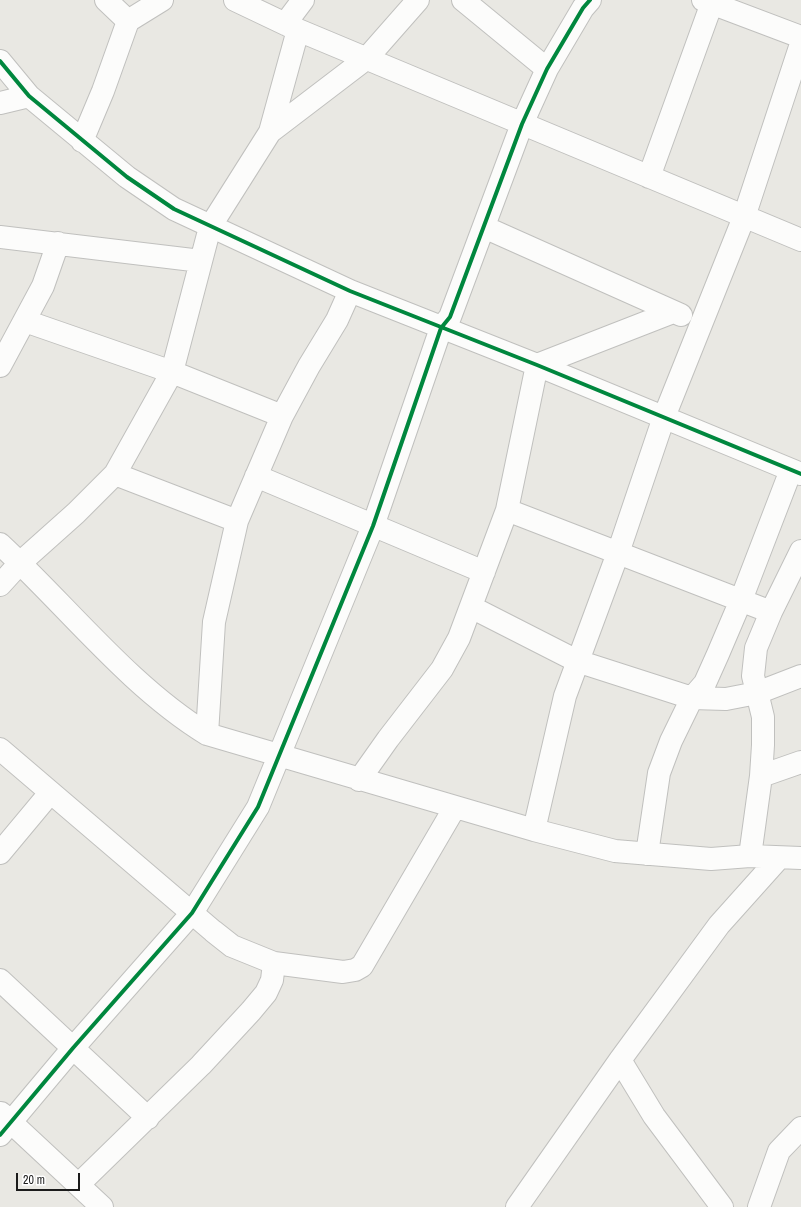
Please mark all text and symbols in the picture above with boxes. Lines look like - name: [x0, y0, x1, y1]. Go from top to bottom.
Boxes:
- scale bar: [18, 1165, 82, 1191]
- text: 20 m: [23, 1172, 45, 1188]

